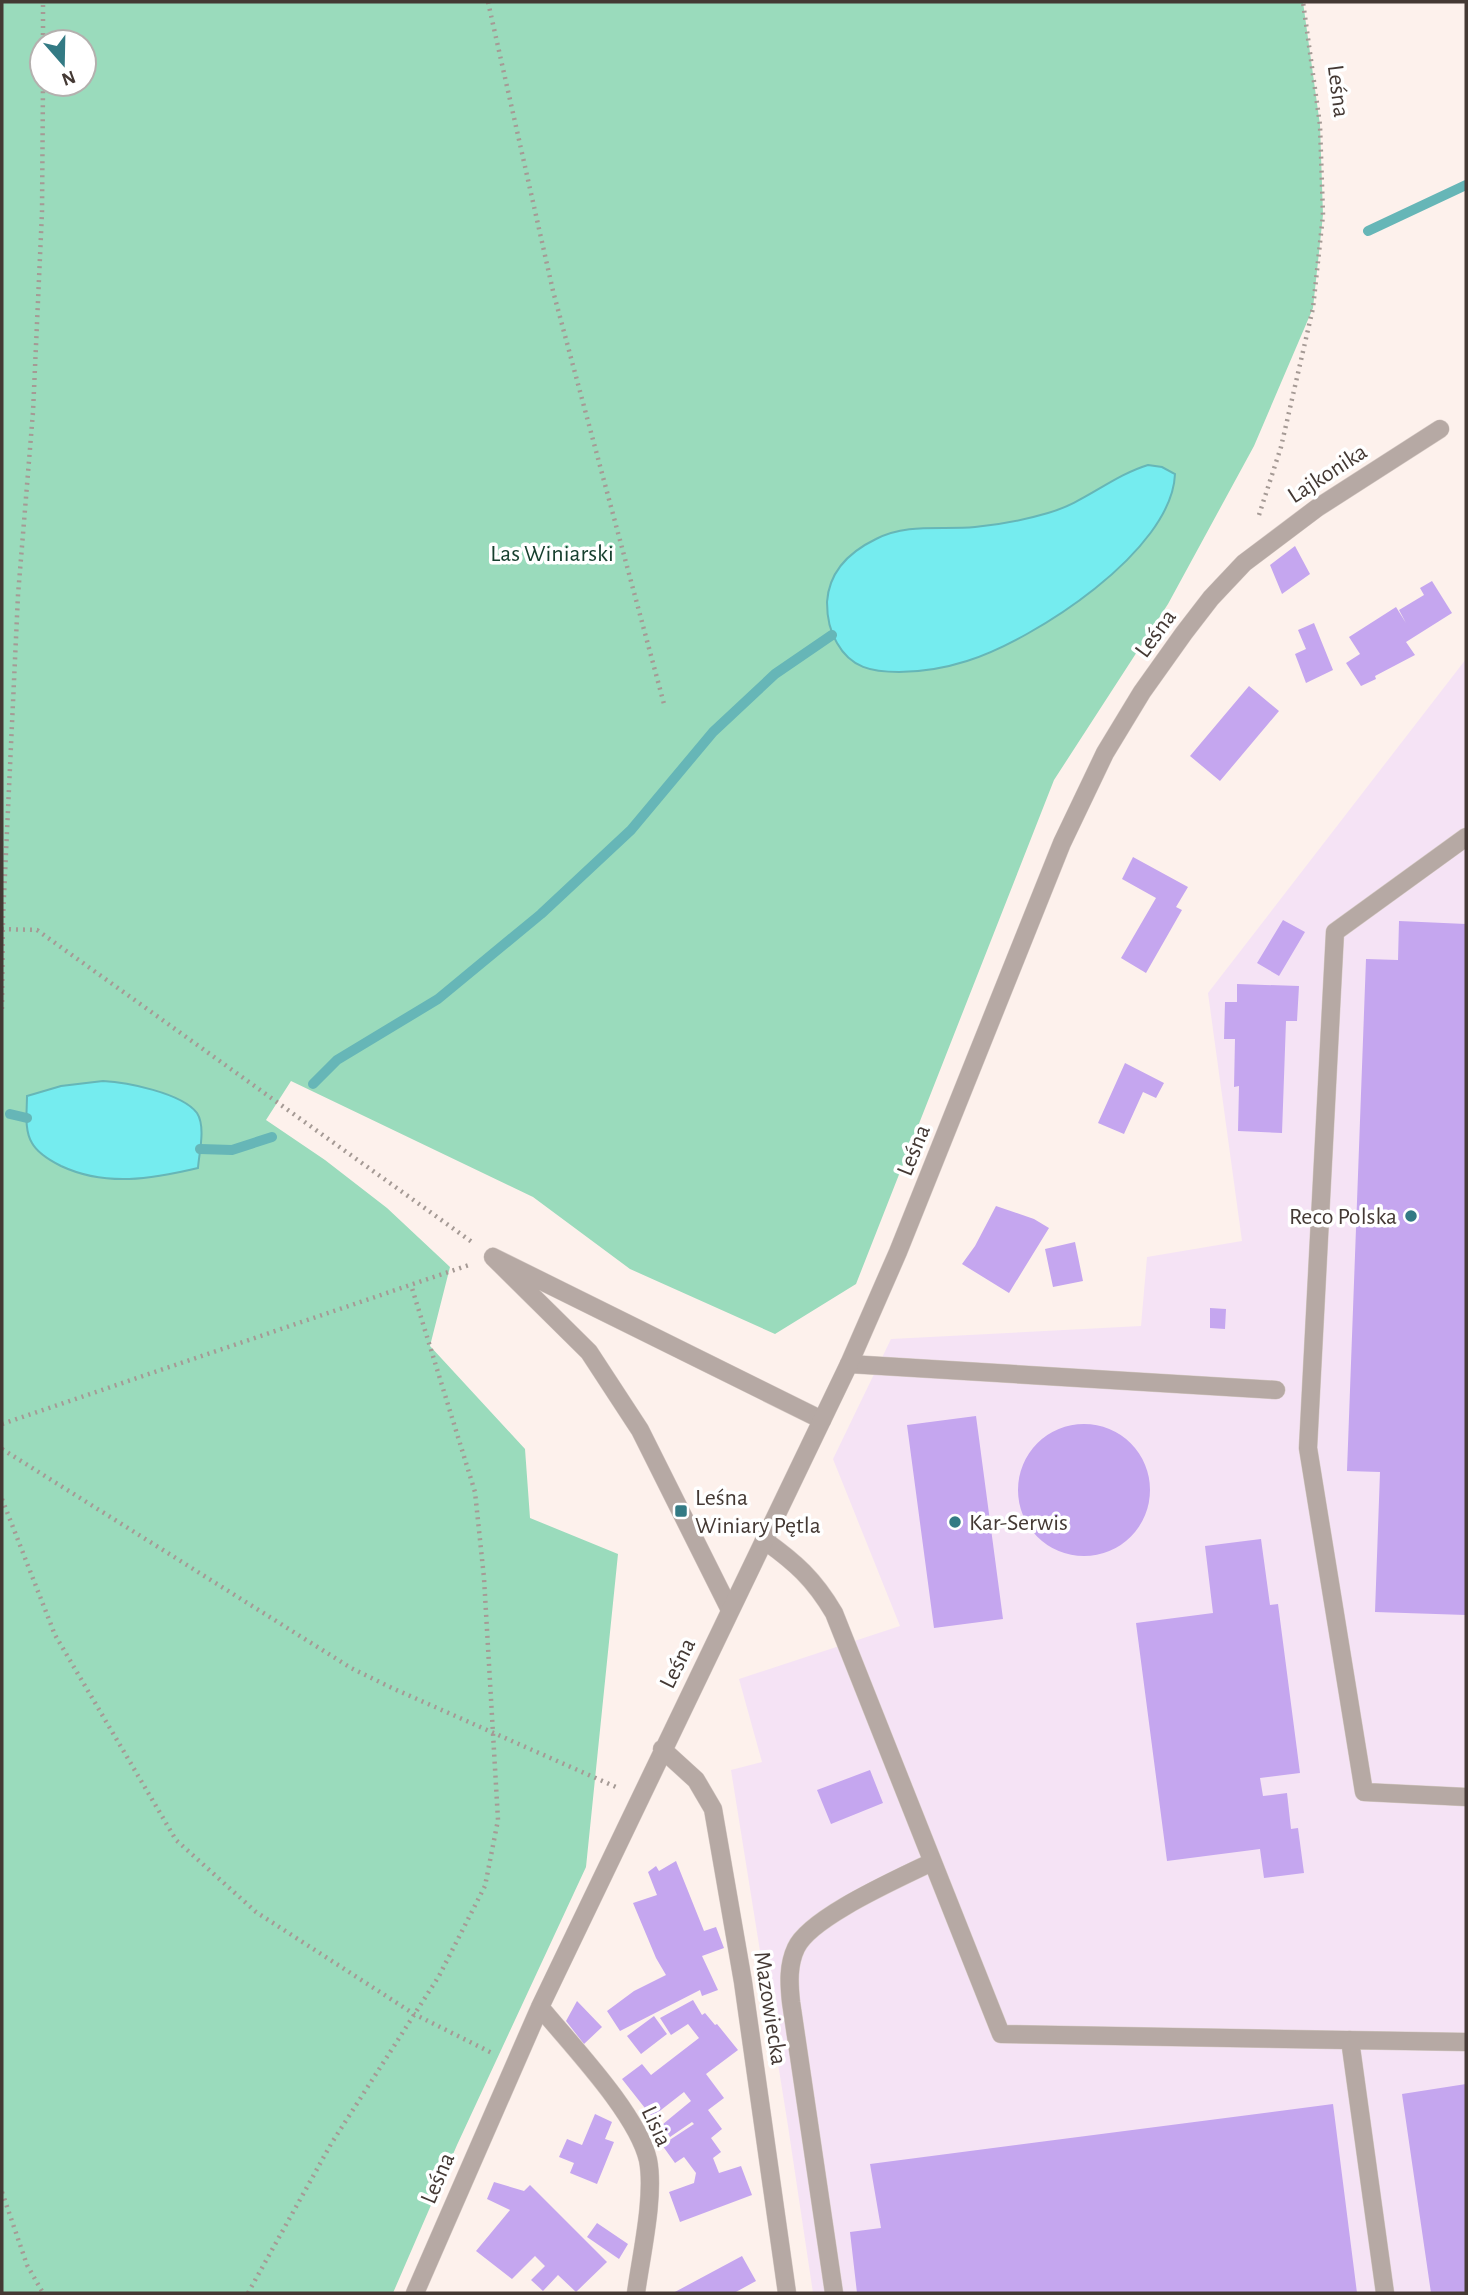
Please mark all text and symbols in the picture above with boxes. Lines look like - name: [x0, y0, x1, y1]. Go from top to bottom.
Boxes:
- north arrow: [28, 28, 98, 98]
- street label: Leśna: [1323, 63, 1353, 119]
- text: N: [59, 66, 78, 89]
- street label: Lajkonika: [1284, 439, 1372, 508]
- park label: Las Winiarski: [490, 542, 614, 566]
- street label: Leśna: [1131, 605, 1181, 662]
- street label: Leśna: [893, 1121, 935, 1179]
- place label: Reco Polska: [1289, 1205, 1397, 1229]
- marker: Reco Polska: [1403, 1208, 1419, 1224]
- place label: Leśna Winiary Pętla: [695, 1486, 821, 1538]
- marker: Leśna Winiary Pętla: [673, 1503, 689, 1519]
- place label: Kar-Serwis: [969, 1511, 1068, 1535]
- marker: Kar-Serwis: [947, 1514, 963, 1530]
- street label: Leśna: [655, 1634, 700, 1693]
- street label: Mazowiecka: [749, 1950, 791, 2067]
- street label: Lisia: [636, 2103, 676, 2150]
- street label: Leśna: [417, 2149, 459, 2208]

